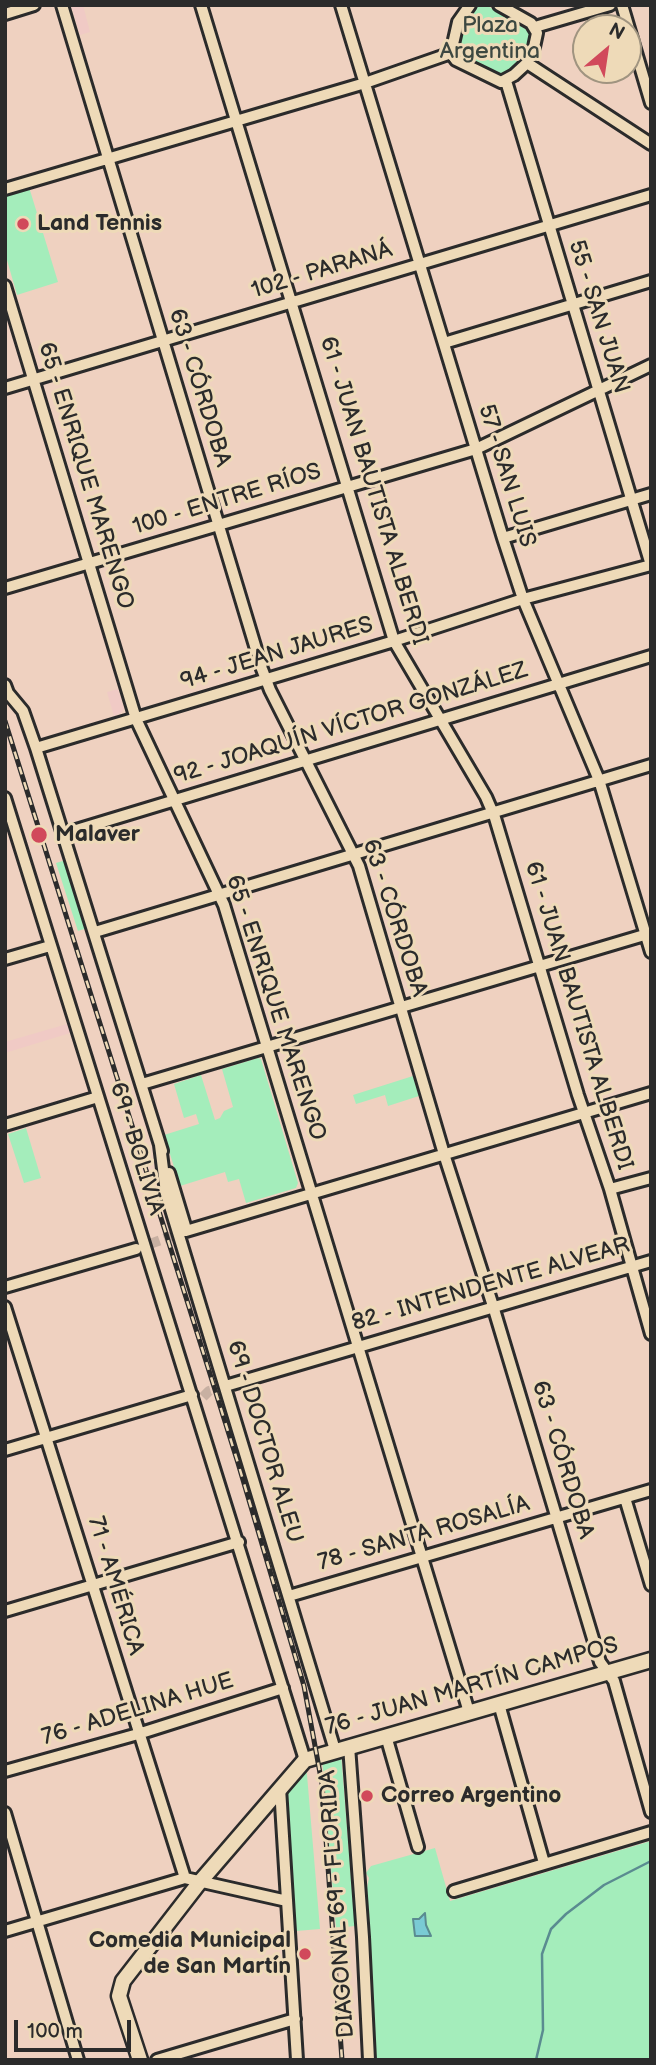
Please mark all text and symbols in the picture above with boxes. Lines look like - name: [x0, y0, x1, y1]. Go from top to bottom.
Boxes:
- park label: Plaza Argentina: [440, 12, 540, 66]
- north arrow: [572, 14, 642, 84]
- text: N: [605, 18, 628, 45]
- place label: Land Tennis: [37, 210, 162, 238]
- marker: Land Tennis: [15, 216, 31, 232]
- street label: 102 - PARANÁ: [248, 236, 396, 306]
- street label: 55 - SAN JUAN: [562, 237, 634, 397]
- street label: 63 - CÓRDOBA: [162, 306, 236, 470]
- street label: 61 - JUAN BAUTISTA ALBERDI: [313, 334, 433, 648]
- street label: 65 - ENRIQUE MARENGO: [31, 339, 139, 613]
- street label: 57 - SAN LUIS: [471, 401, 541, 551]
- street label: 100 - ENTRE RÍOS: [129, 458, 325, 542]
- street label: 94 - JEAN JAURES: [177, 612, 377, 696]
- street label: 92 - JOAQUÍN VÍCTOR GONZÁLEZ: [171, 657, 531, 791]
- place label: Malaver: [55, 821, 140, 849]
- marker: Malaver: [29, 825, 49, 845]
- street label: 63 - CÓRDOBA: [356, 836, 432, 1000]
- street label: 61 - JUAN BAUTISTA ALBERDI: [518, 859, 638, 1173]
- street label: 65 - ENRIQUE MARENGO: [219, 872, 331, 1144]
- street label: 69 - BOLIVIA: [103, 1079, 169, 1219]
- street label: 82 - INTENDENTE ALVEAR: [349, 1232, 633, 1338]
- street label: 69 - DOCTOR ALEU: [220, 1338, 308, 1546]
- street label: 63 - CÓRDOBA: [525, 1378, 599, 1542]
- street label: 78 - SANTA ROSALÍA: [315, 1491, 533, 1577]
- street label: 71 - AMÉRICA: [81, 1513, 149, 1659]
- street label: 76 - JUAN MARTÍN CAMPOS: [322, 1632, 622, 1742]
- street label: 76 - ADELINA HUE: [39, 1668, 237, 1752]
- street label: DIAGONAL 69 - FLORIDA: [315, 1769, 361, 2039]
- place label: Correo Argentino: [381, 1782, 561, 1810]
- marker: Correo Argentino: [359, 1788, 375, 1804]
- place label: Comedia Municipal de San Martín: [89, 1927, 291, 1981]
- marker: Comedia Municipal de San Martín: [297, 1946, 313, 1962]
- scale bar: [18, 2006, 135, 2050]
- text: 100 m: [27, 2019, 83, 2044]

